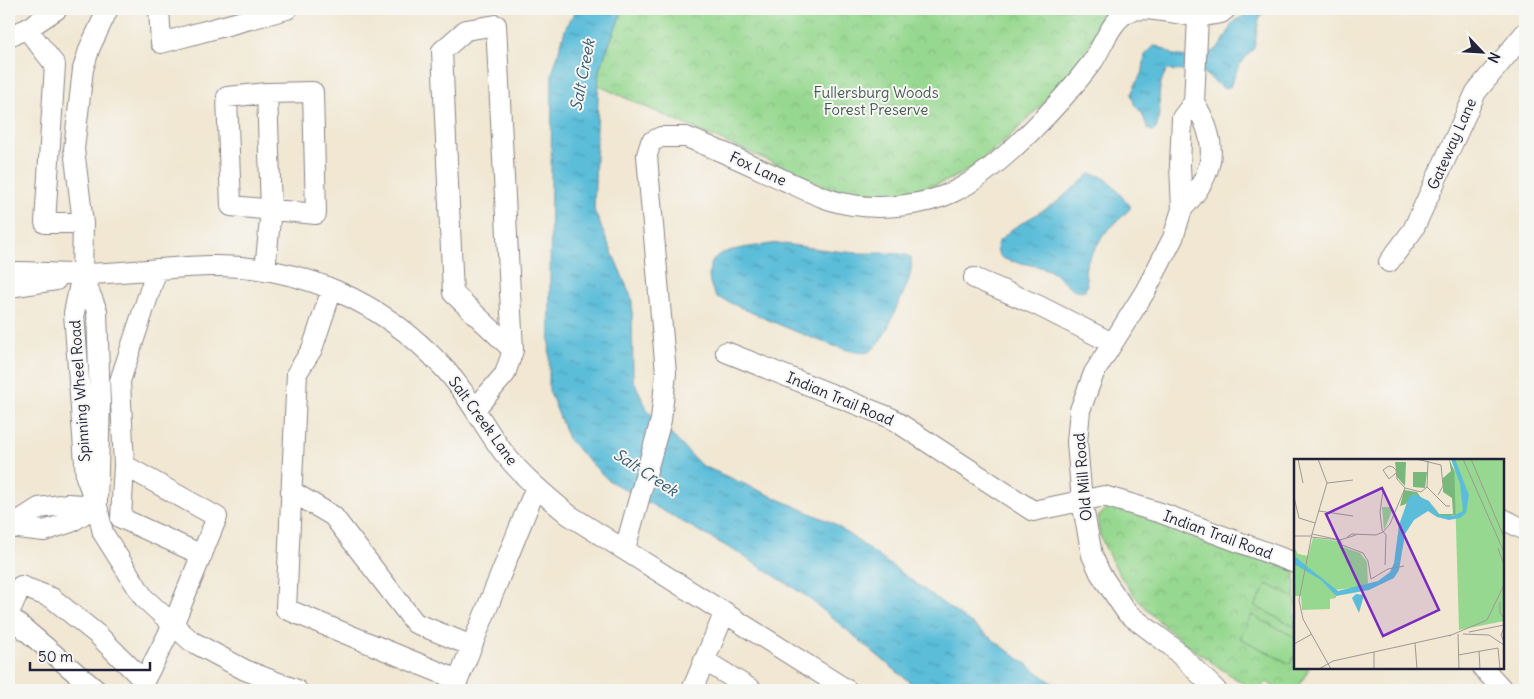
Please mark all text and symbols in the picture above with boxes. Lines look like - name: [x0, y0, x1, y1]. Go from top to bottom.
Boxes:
- north arrow: [1456, 28, 1506, 78]
- water label: Salt Creek: [565, 36, 599, 113]
- text: N: [1484, 49, 1504, 66]
- park label: Fullersburg Woods Forest Preserve: [814, 83, 939, 119]
- street label: Gateway Lane: [1423, 95, 1480, 192]
- street label: Fox Lane: [727, 147, 790, 190]
- street label: Spinning Wheel Road: [65, 319, 94, 463]
- street label: Indian Trail Road: [784, 367, 897, 430]
- street label: Salt Creek Lane: [445, 373, 522, 469]
- street label: Old Mill Road: [1069, 432, 1096, 522]
- water label: Salt Creek: [610, 444, 683, 501]
- inset map: [1294, 459, 1504, 669]
- street label: Indian Trail Road: [1161, 506, 1276, 563]
- scale bar: [30, 639, 150, 671]
- text: 50 m: [38, 647, 73, 666]

